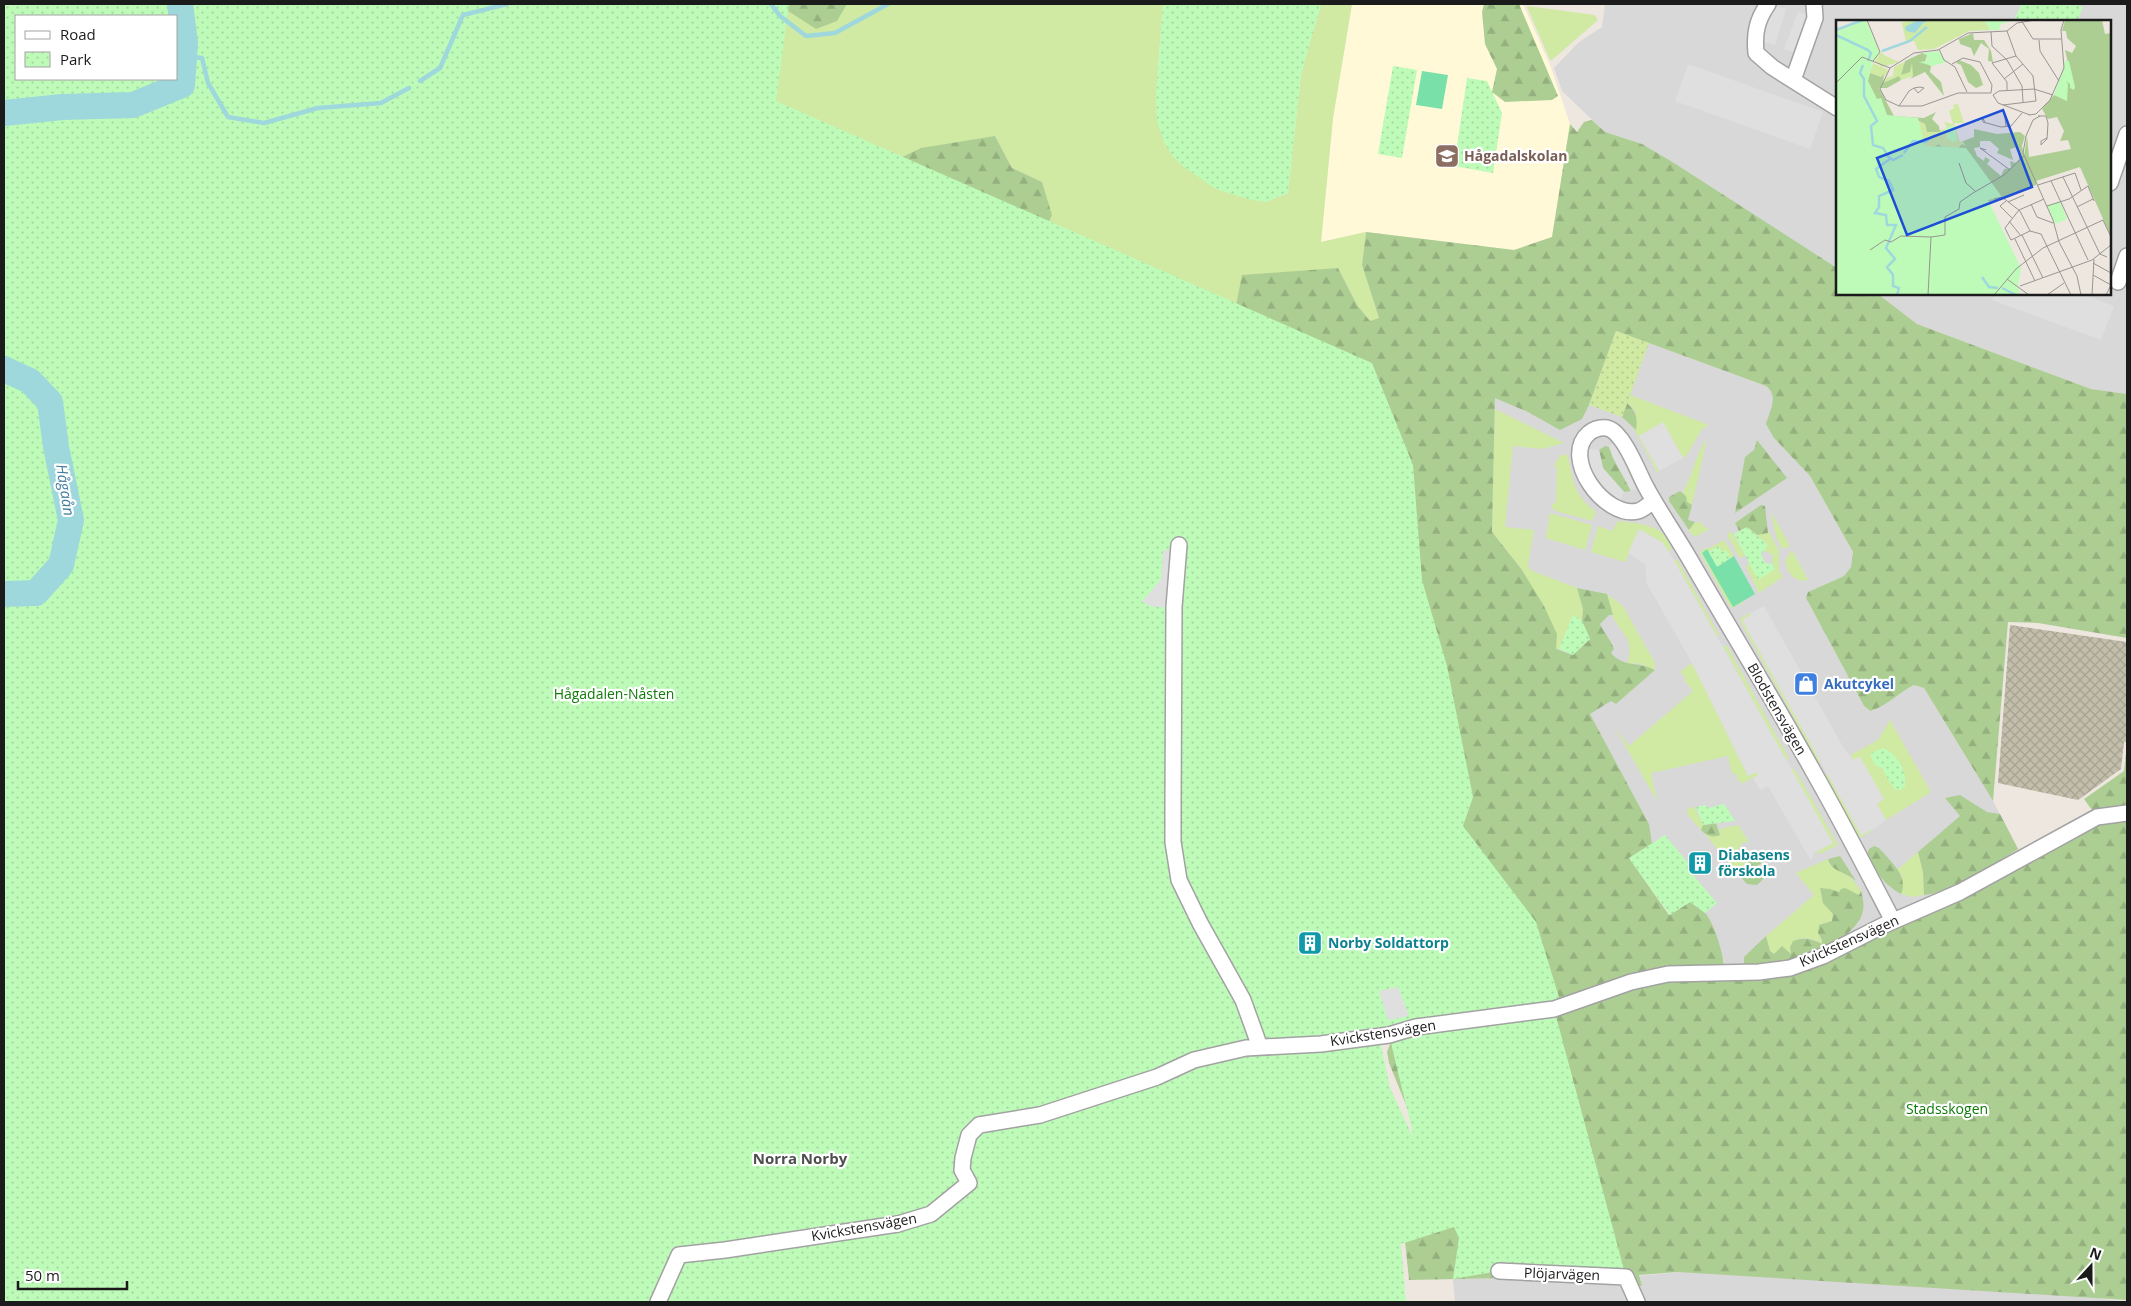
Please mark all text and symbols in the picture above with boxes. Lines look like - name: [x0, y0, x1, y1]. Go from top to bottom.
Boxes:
- legend: [15, 15, 178, 80]
- inset map: [1836, 20, 2111, 295]
- text: Road: [60, 24, 96, 44]
- text: Park: [60, 49, 91, 69]
- school or university icon: Hågadalskolan: [1434, 143, 1460, 169]
- place label: Hågadalskolan: [1464, 146, 1567, 165]
- water label: Hågaån: [52, 463, 80, 517]
- street label: Blodstensvägen: [1743, 659, 1811, 758]
- shop icon: Akutcykel: [1793, 671, 1819, 697]
- place label: Akutcykel: [1824, 674, 1894, 693]
- park label: Hågadalen-Nåsten: [554, 684, 674, 703]
- place label: Diabasens förskola: [1718, 845, 1790, 880]
- building icon: Diabasens förskola: [1687, 850, 1713, 876]
- street label: Kvickstensvägen: [1796, 910, 1901, 971]
- building icon: Norby Soldattorp: [1297, 930, 1323, 956]
- place label: Norby Soldattorp: [1328, 933, 1449, 952]
- street label: Kvickstensvägen: [1329, 1015, 1437, 1050]
- park label: Stadsskogen: [1906, 1099, 1988, 1118]
- district label: Norra Norby: [753, 1148, 848, 1168]
- street label: Kvickstensvägen: [810, 1208, 918, 1245]
- north arrow: [2066, 1241, 2116, 1291]
- text: N: [2087, 1242, 2105, 1264]
- scale bar: [18, 1258, 126, 1290]
- street label: Plöjarvägen: [1524, 1263, 1600, 1284]
- text: 50 m: [25, 1265, 60, 1285]

